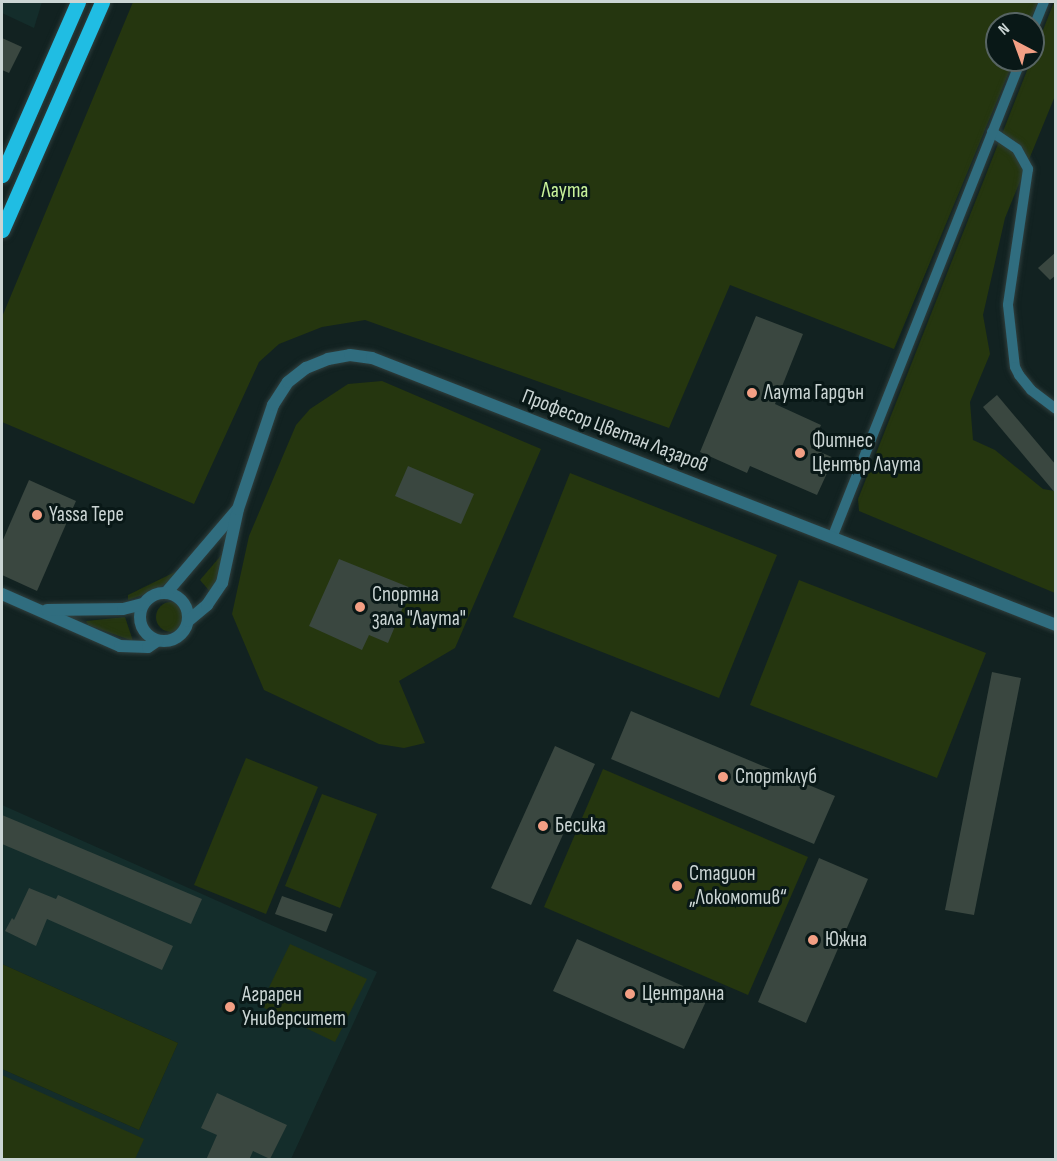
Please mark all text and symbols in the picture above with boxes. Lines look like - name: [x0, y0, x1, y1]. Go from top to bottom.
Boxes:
- north arrow: [985, 12, 1045, 72]
- text: N: [995, 20, 1014, 40]
- park label: Лаута: [542, 178, 588, 204]
- place label: Лаута Гардън: [764, 380, 864, 406]
- street label: Професор Цветан Лазаров: [518, 384, 712, 478]
- marker: Лаута Гардън: [745, 386, 759, 400]
- place label: Фитнес Център Лаута: [812, 428, 921, 478]
- marker: Фитнес Център Лаута: [793, 446, 807, 460]
- place label: Yassa Tepe: [49, 502, 124, 528]
- marker: Yassa Tepe: [30, 508, 44, 522]
- place label: Спортна зала "Лаута": [372, 582, 466, 632]
- marker: Спортна зала "Лаута": [353, 600, 367, 614]
- place label: Спортклуб: [735, 764, 817, 790]
- marker: Спортклуб: [716, 770, 730, 784]
- place label: Бесика: [555, 813, 606, 839]
- marker: Бесика: [536, 819, 550, 833]
- place label: Стадион „Локомотив“: [689, 861, 787, 911]
- marker: Стадион „Локомотив“: [670, 879, 684, 893]
- place label: Южна: [825, 927, 867, 953]
- marker: Южна: [806, 933, 820, 947]
- place label: Централна: [642, 981, 724, 1007]
- place label: Аграрен Университет: [242, 982, 346, 1032]
- marker: Централна: [623, 987, 637, 1001]
- marker: Аграрен Университет: [223, 1000, 237, 1014]

